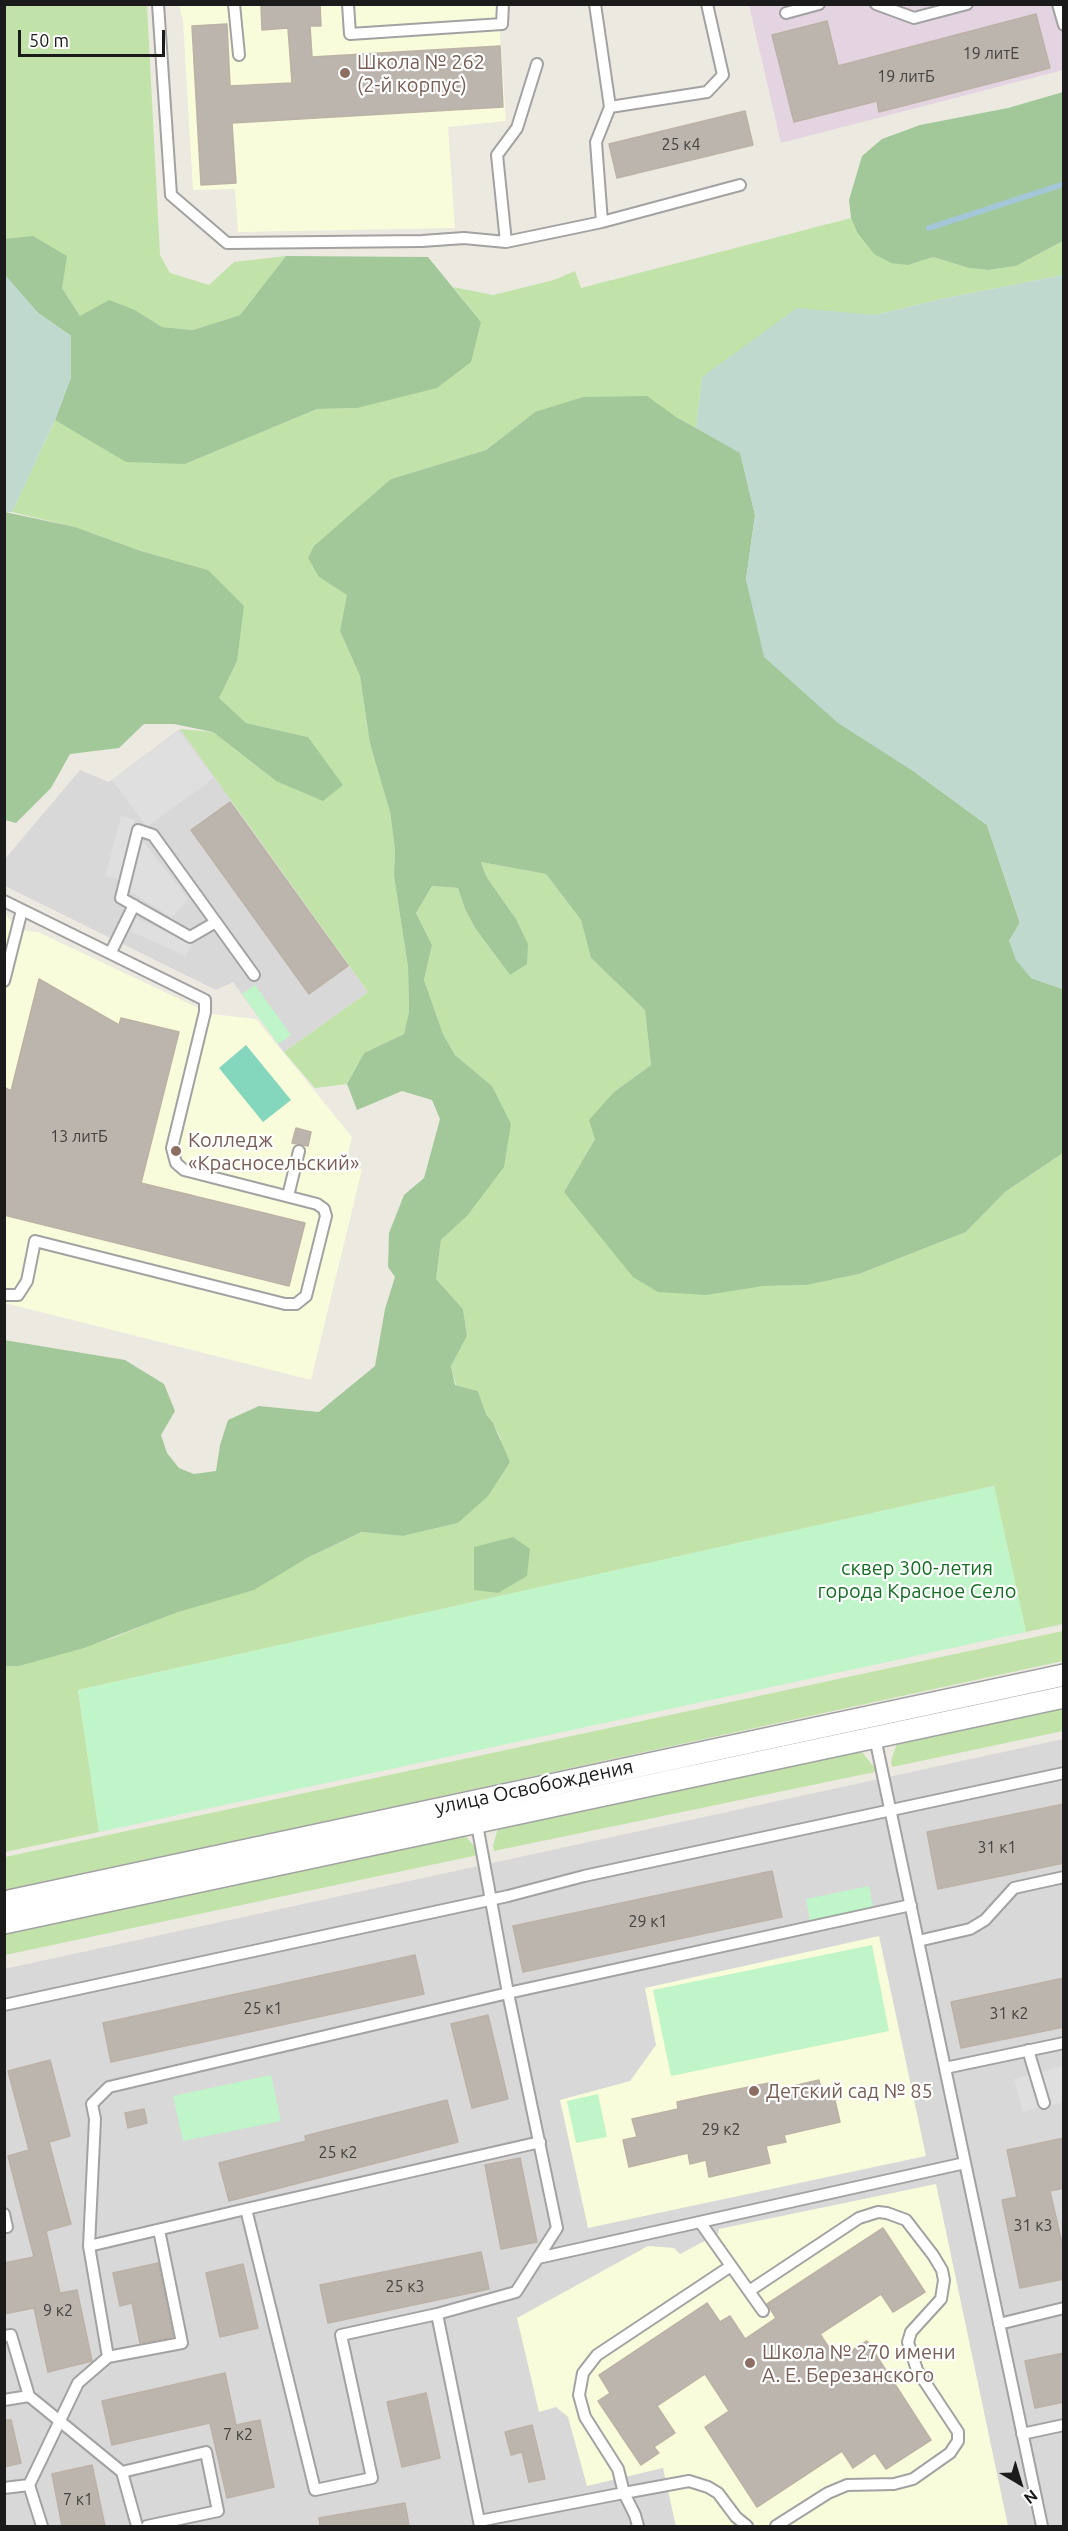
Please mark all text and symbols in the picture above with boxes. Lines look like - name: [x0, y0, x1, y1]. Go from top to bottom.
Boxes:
- scale bar: [21, 18, 168, 56]
- text: 50 m: [29, 30, 69, 50]
- house number: 19 литЕ: [963, 44, 1019, 64]
- place label: Школа № 262 (2-й корпус): [357, 50, 485, 97]
- marker: Школа № 262 (2-й корпус): [338, 66, 352, 80]
- house number: 19 литБ: [877, 67, 935, 87]
- house number: 25 к4: [662, 135, 700, 155]
- house number: 13 литБ: [50, 1127, 108, 1147]
- place label: Колледж «Красносельский»: [188, 1128, 359, 1175]
- marker: Колледж «Красносельский»: [169, 1144, 183, 1158]
- park label: сквер 300-летия города Красное Село: [818, 1556, 1016, 1603]
- street label: улица Освобождения: [433, 1754, 635, 1820]
- house number: 31 к1: [978, 1838, 1016, 1858]
- house number: 29 к1: [629, 1912, 667, 1932]
- house number: 25 к1: [244, 1999, 282, 2019]
- house number: 31 к2: [990, 2004, 1028, 2024]
- place label: Детский сад № 85: [766, 2079, 933, 2103]
- marker: Детский сад № 85: [747, 2084, 761, 2098]
- house number: 29 к2: [702, 2120, 740, 2140]
- house number: 25 к2: [319, 2143, 357, 2163]
- house number: 31 к3: [1014, 2216, 1052, 2236]
- house number: 25 к3: [386, 2277, 424, 2297]
- house number: 9 к2: [43, 2301, 73, 2321]
- place label: Школа № 270 имени А. Е. Березанского: [762, 2340, 956, 2387]
- marker: Школа № 270 имени А. Е. Березанского: [743, 2356, 757, 2370]
- house number: 7 к2: [223, 2425, 253, 2445]
- north arrow: [990, 2453, 1050, 2513]
- text: N: [1021, 2486, 1041, 2508]
- house number: 7 к1: [63, 2490, 93, 2510]

